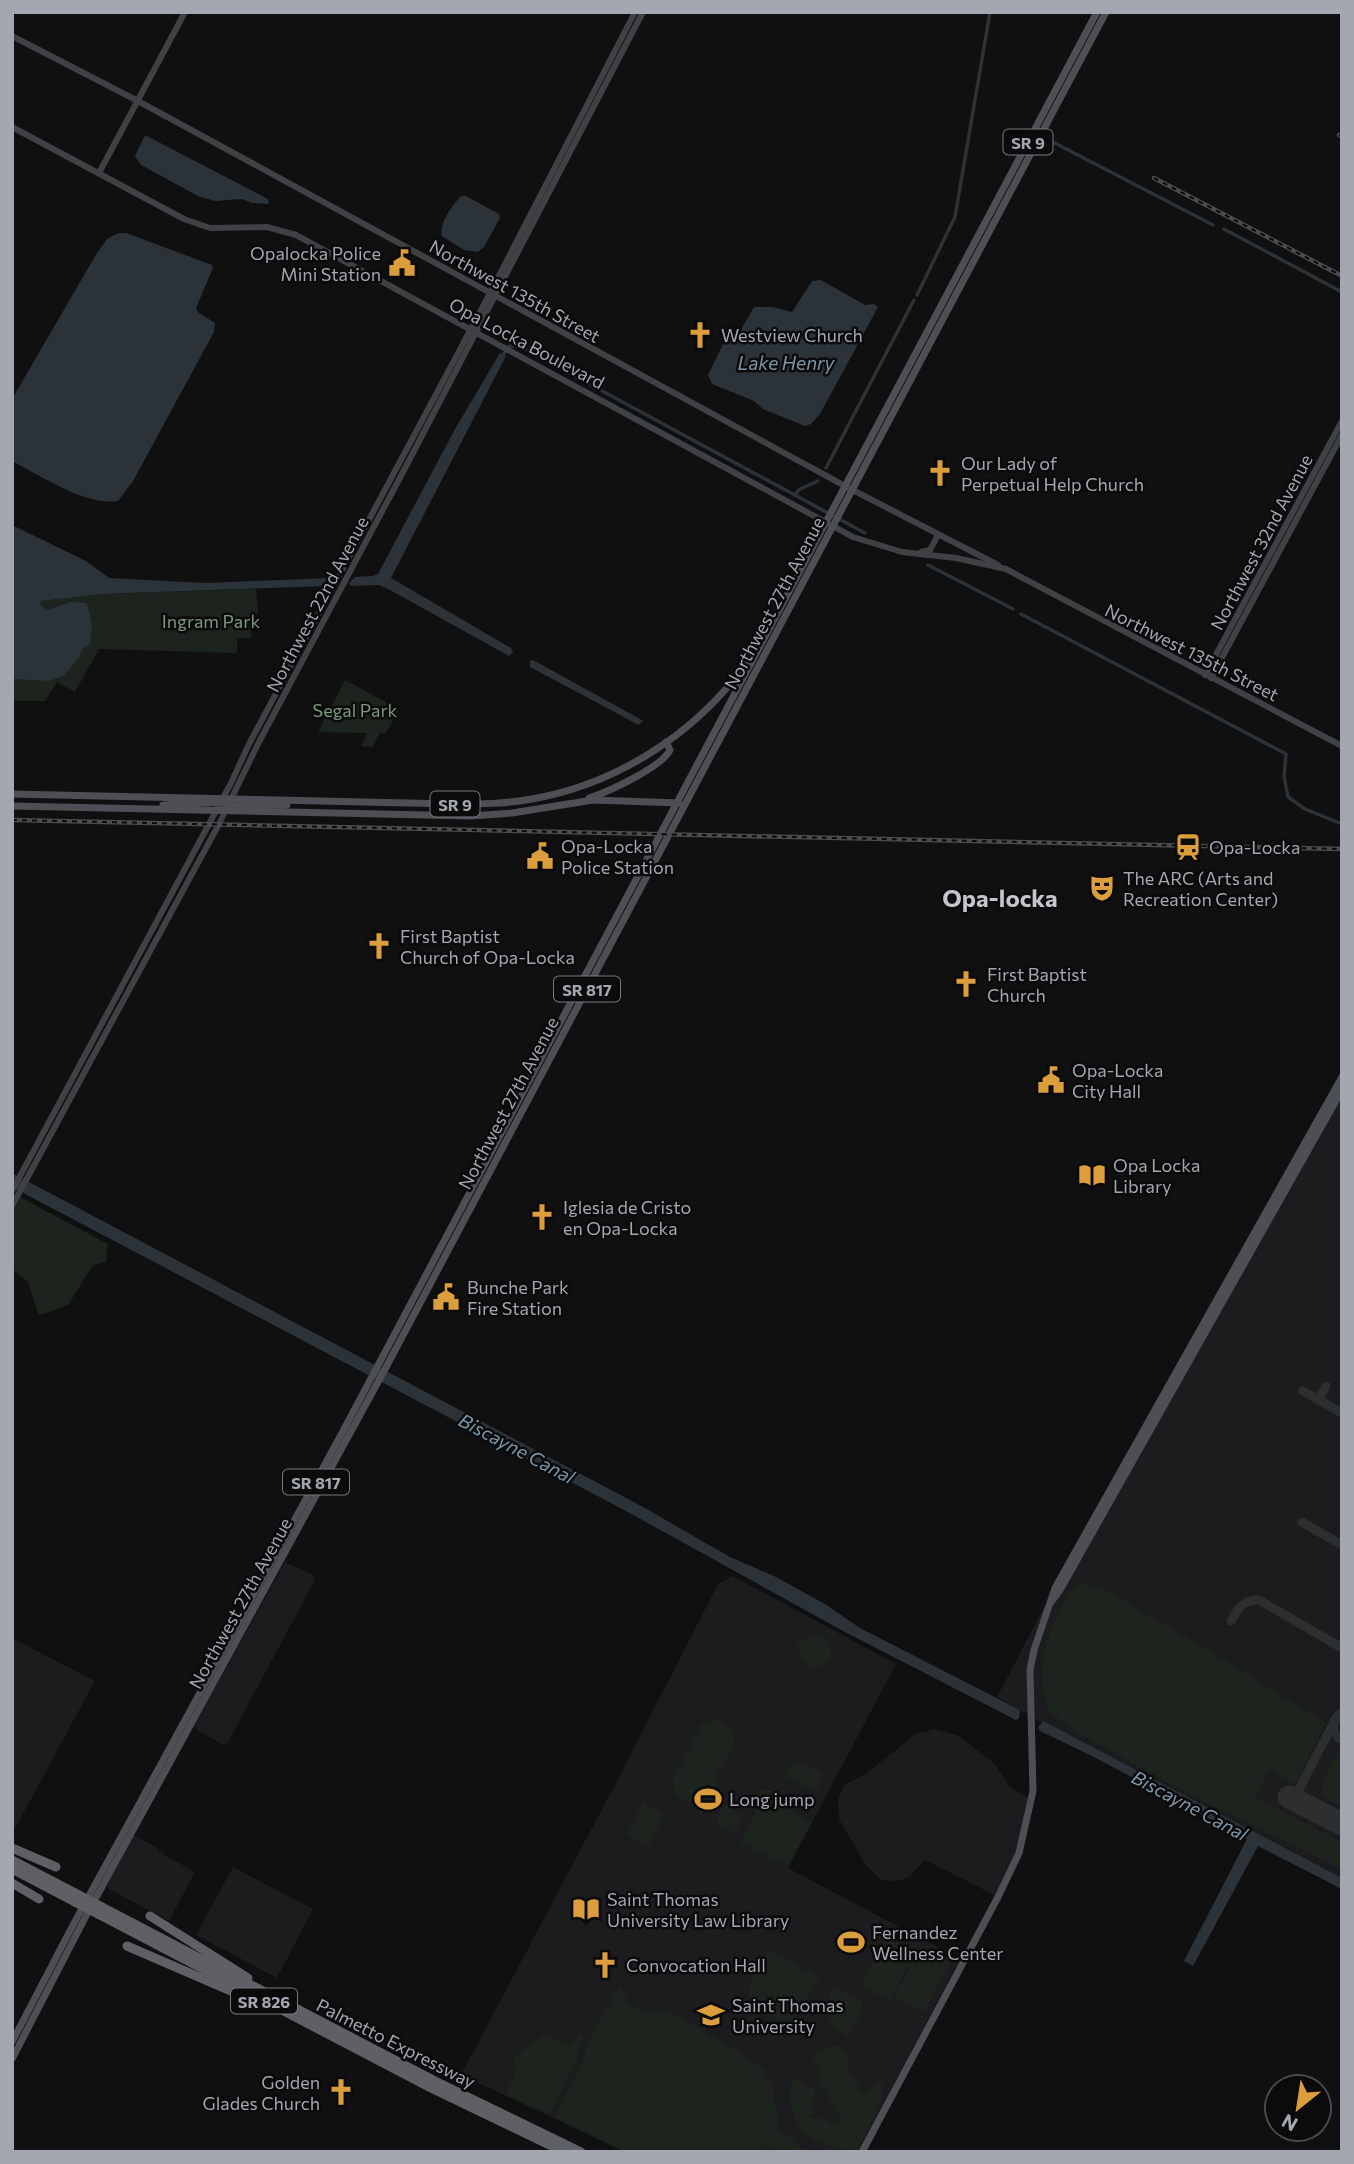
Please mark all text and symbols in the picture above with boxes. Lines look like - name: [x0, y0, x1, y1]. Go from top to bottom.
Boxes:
- road number: SR 9: [1004, 130, 1052, 154]
- street label: Northwest 135th Street: [426, 235, 604, 347]
- place label: Opalocka Police Mini Station: [250, 242, 381, 285]
- public building icon: Opalocka Police Mini Station: [387, 248, 417, 278]
- street label: Opa Locka Boulevard: [446, 293, 608, 393]
- church icon: Westview Church: [685, 320, 715, 350]
- place label: Westview Church: [721, 324, 863, 346]
- water label: Lake Henry: [738, 351, 836, 374]
- street label: Northwest 32nd Avenue: [1205, 450, 1317, 634]
- place label: Our Lady of Perpetual Help Church: [961, 452, 1144, 495]
- church icon: Our Lady of Perpetual Help Church: [925, 458, 955, 488]
- street label: Northwest 22nd Avenue: [261, 512, 373, 696]
- street label: Northwest 27th Avenue: [719, 513, 829, 693]
- street label: Northwest 135th Street: [1102, 599, 1282, 705]
- park label: Ingram Park: [162, 610, 260, 632]
- park label: Segal Park: [313, 699, 398, 721]
- road number: SR 9: [430, 792, 480, 817]
- station icon: Opa-Locka: [1173, 832, 1203, 862]
- place label: Opa-Locka Police Station: [561, 835, 674, 878]
- place label: Opa-Locka: [1209, 836, 1301, 858]
- public building icon: Opa-Locka Police Station: [525, 841, 555, 871]
- place label: The ARC (Arts and Recreation Center): [1123, 867, 1278, 910]
- theatre icon: The ARC (Arts and Recreation Center): [1087, 873, 1117, 903]
- district label: Opa-locka: [942, 883, 1058, 912]
- place label: First Baptist Church of Opa-Locka: [400, 925, 575, 968]
- church icon: First Baptist Church of Opa-Locka: [364, 931, 394, 961]
- place label: First Baptist Church: [987, 963, 1087, 1006]
- church icon: First Baptist Church: [951, 969, 981, 999]
- road number: SR 817: [554, 976, 620, 1001]
- street label: Northwest 27th Avenue: [453, 1013, 563, 1193]
- place label: Opa-Locka City Hall: [1072, 1059, 1164, 1102]
- public building icon: Opa-Locka City Hall: [1036, 1065, 1066, 1095]
- place label: Opa Locka Library: [1113, 1154, 1200, 1197]
- library icon: Opa Locka Library: [1077, 1160, 1107, 1190]
- place label: Iglesia de Cristo en Opa-Locka: [563, 1196, 691, 1239]
- church icon: Iglesia de Cristo en Opa-Locka: [527, 1202, 557, 1232]
- place label: Bunche Park Fire Station: [467, 1276, 569, 1319]
- public building icon: Bunche Park Fire Station: [431, 1282, 461, 1312]
- water label: Biscayne Canal: [455, 1408, 580, 1489]
- road number: SR 817: [283, 1470, 349, 1494]
- street label: Northwest 27th Avenue: [184, 1514, 296, 1692]
- water label: Biscayne Canal: [1128, 1765, 1253, 1846]
- sports icon: Long jump: [693, 1784, 723, 1814]
- place label: Long jump: [729, 1788, 815, 1810]
- place label: Saint Thomas University Law Library: [607, 1888, 789, 1931]
- library icon: Saint Thomas University Law Library: [571, 1894, 601, 1924]
- place label: Fernandez Wellness Center: [872, 1921, 1003, 1964]
- sports icon: Fernandez Wellness Center: [836, 1927, 866, 1957]
- church icon: Convocation Hall: [590, 1950, 620, 1980]
- place label: Convocation Hall: [626, 1954, 766, 1976]
- road number: SR 826: [231, 1988, 297, 2013]
- street label: Palmetto Expressway: [313, 1993, 479, 2093]
- place label: Saint Thomas University: [732, 1994, 844, 2037]
- school or university icon: Saint Thomas University: [696, 2000, 726, 2030]
- place label: Golden Glades Church: [202, 2071, 320, 2114]
- north arrow: [1263, 2073, 1333, 2143]
- church icon: Golden Glades Church: [326, 2077, 356, 2107]
- text: N: [1277, 2110, 1301, 2137]

